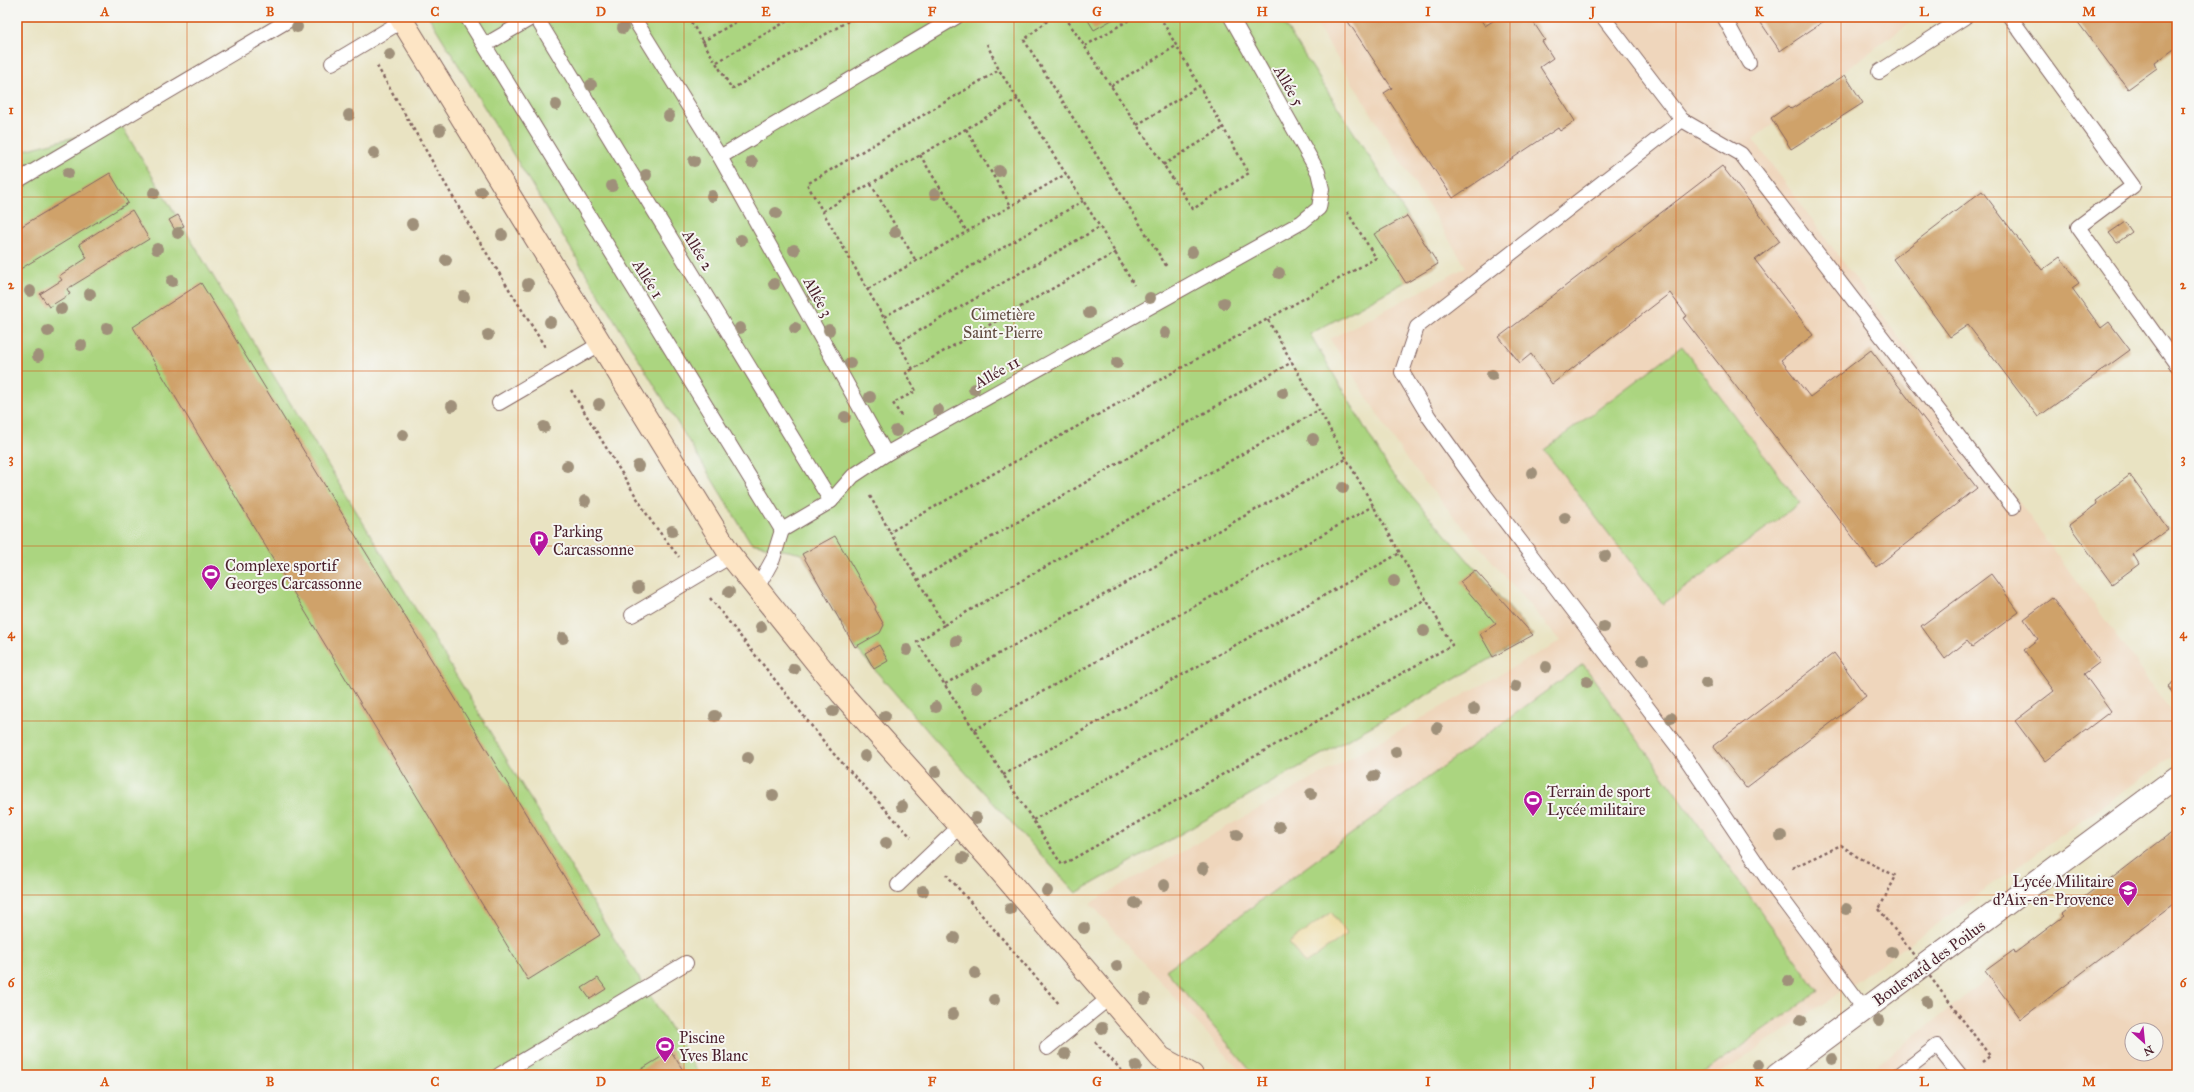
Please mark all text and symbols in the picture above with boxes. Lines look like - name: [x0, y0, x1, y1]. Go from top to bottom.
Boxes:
- text: A: [100, 4, 110, 20]
- text: B: [266, 4, 275, 20]
- text: C: [431, 4, 440, 20]
- text: D: [596, 4, 606, 20]
- text: E: [761, 4, 771, 20]
- text: F: [928, 4, 937, 20]
- text: G: [1092, 4, 1102, 20]
- text: H: [1256, 4, 1268, 20]
- text: I: [1425, 4, 1431, 20]
- text: J: [1588, 4, 1596, 20]
- text: K: [1754, 4, 1764, 20]
- text: L: [1919, 4, 1929, 20]
- text: M: [2082, 4, 2096, 20]
- street label: Allée 5: [1269, 62, 1308, 110]
- text: 1: [8, 102, 14, 118]
- text: 1: [2180, 102, 2186, 118]
- street label: Allée 2: [678, 225, 718, 274]
- street label: Allée 1: [628, 255, 667, 302]
- street label: Allée 3: [799, 273, 837, 320]
- text: 2: [8, 277, 15, 293]
- text: 2: [2180, 277, 2187, 293]
- park label: Cimetière Saint-Pierre: [963, 305, 1043, 342]
- street label: Allée 11: [970, 352, 1023, 393]
- text: 3: [8, 451, 14, 467]
- text: 3: [2180, 451, 2186, 467]
- place label: Parking Carcassonne: [553, 522, 634, 559]
- parking icon: Parking Carcassonne: [528, 529, 550, 557]
- place label: Complexe sportif Georges Carcassonne: [225, 556, 362, 594]
- sports icon: Complexe sportif Georges Carcassonne: [200, 563, 222, 591]
- text: 4: [7, 626, 15, 642]
- text: 4: [2179, 626, 2187, 642]
- place label: Terrain de sport Lycée militaire: [1547, 782, 1651, 819]
- sports icon: Terrain de sport Lycée militaire: [1522, 789, 1544, 817]
- text: 5: [8, 801, 15, 817]
- text: 5: [2180, 801, 2187, 817]
- place label: Lycée Militaire d'Aix-en-Provence: [1993, 872, 2114, 909]
- school or university icon: Lycée Militaire d'Aix-en-Provence: [2117, 879, 2139, 907]
- street label: Boulevard des Poilus: [1869, 916, 1989, 1010]
- text: 6: [8, 975, 16, 991]
- text: 6: [2180, 975, 2188, 991]
- north arrow: [2124, 1022, 2164, 1062]
- place label: Piscine Yves Blanc: [679, 1028, 749, 1065]
- sports icon: Piscine Yves Blanc: [654, 1035, 676, 1063]
- text: N: [2141, 1043, 2155, 1059]
- text: A: [100, 1074, 110, 1090]
- text: B: [266, 1074, 275, 1090]
- text: C: [431, 1074, 440, 1090]
- text: D: [596, 1074, 606, 1090]
- text: E: [761, 1074, 771, 1090]
- text: F: [928, 1074, 937, 1090]
- text: G: [1092, 1074, 1102, 1090]
- text: H: [1256, 1074, 1268, 1090]
- text: I: [1425, 1074, 1431, 1090]
- text: J: [1588, 1074, 1596, 1090]
- text: K: [1754, 1074, 1764, 1090]
- text: L: [1919, 1074, 1929, 1090]
- text: M: [2082, 1074, 2096, 1090]

